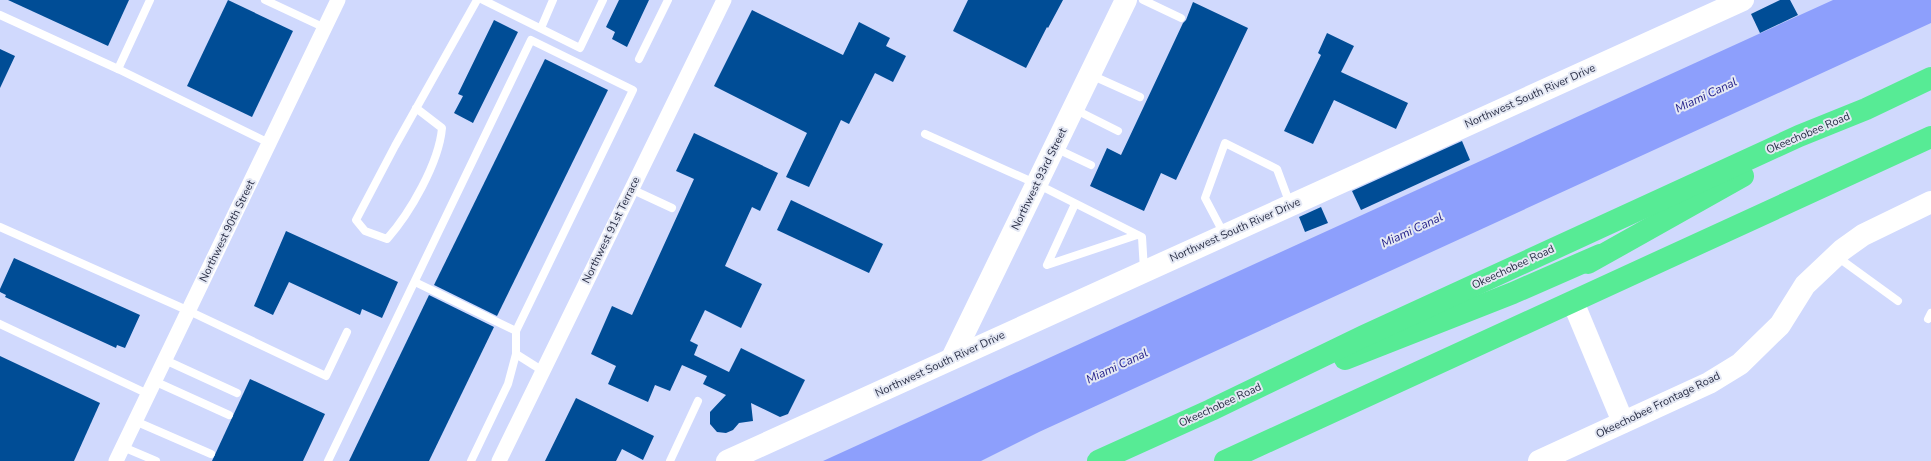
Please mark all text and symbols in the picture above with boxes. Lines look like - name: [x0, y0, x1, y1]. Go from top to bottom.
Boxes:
- street label: Northwest South River Drive: [1462, 60, 1598, 132]
- water label: Miami Canal: [1672, 74, 1740, 116]
- street label: Okeechobee Road: [1764, 109, 1852, 157]
- street label: Northwest 93rd Street: [1008, 125, 1070, 233]
- street label: Northwest 91st Terrace: [579, 174, 643, 286]
- street label: Northwest 90th Street: [196, 177, 258, 284]
- street label: Northwest South River Drive: [1167, 194, 1303, 266]
- water label: Miami Canal: [1378, 209, 1446, 251]
- street label: Okeechobee Road: [1469, 241, 1557, 293]
- street label: Northwest South River Drive: [873, 327, 1007, 401]
- water label: Miami Canal: [1083, 345, 1151, 387]
- street label: Okeechobee Frontage Road: [1593, 368, 1723, 442]
- street label: Okeechobee Road: [1176, 379, 1264, 431]

